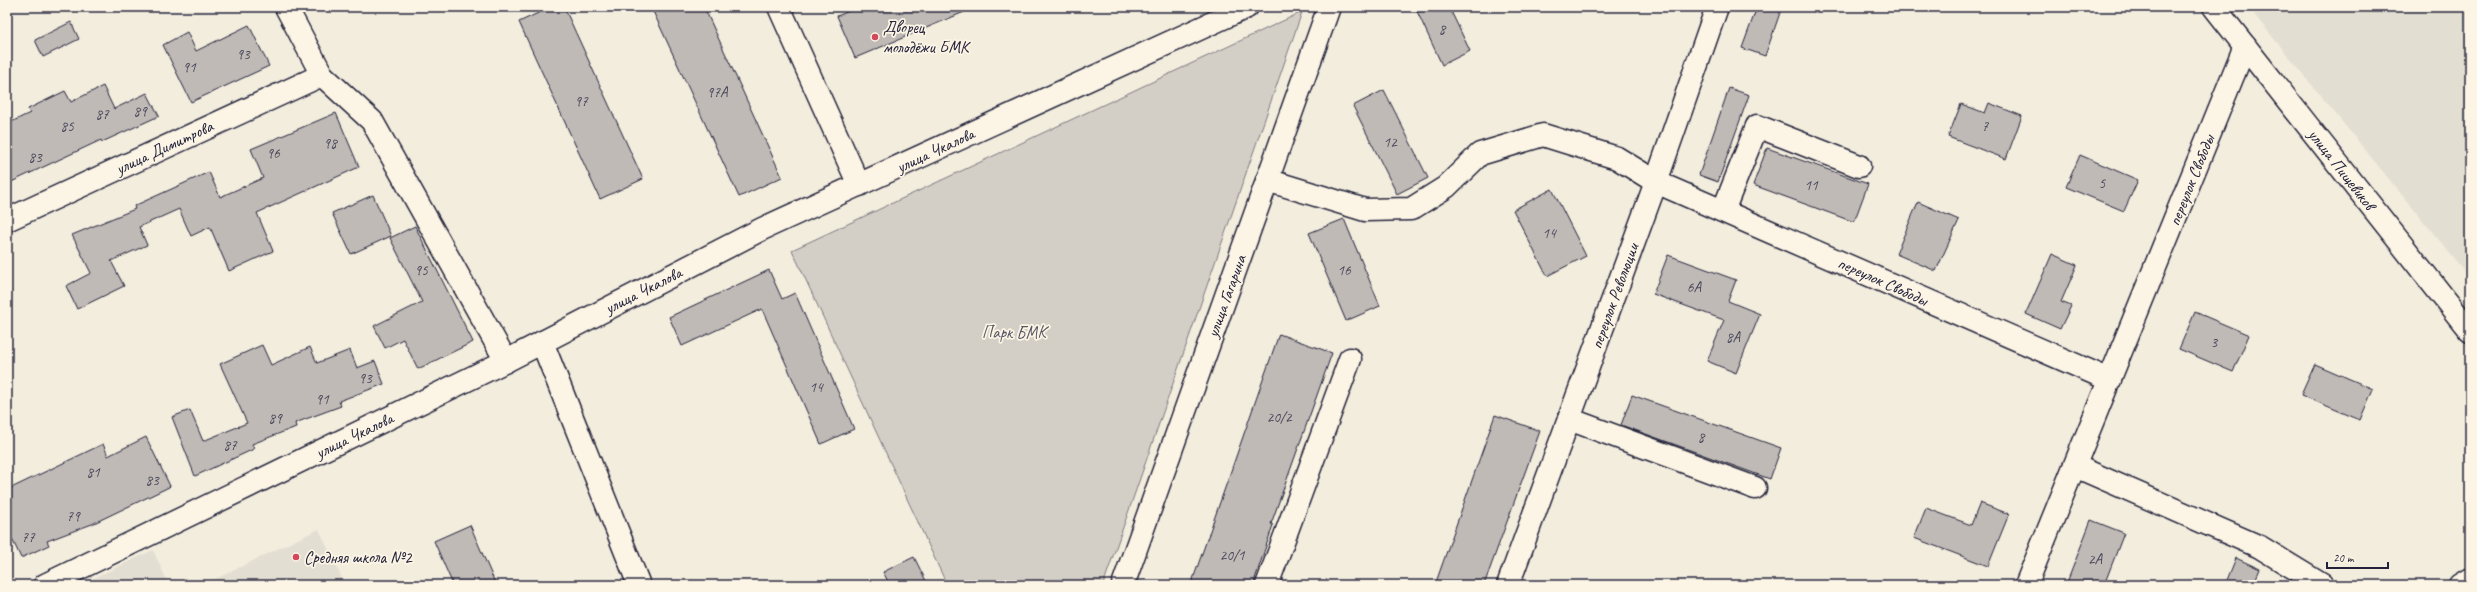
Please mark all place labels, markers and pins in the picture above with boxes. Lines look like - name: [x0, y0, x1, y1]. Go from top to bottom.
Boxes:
- place label: Дворец молодёжи БМК: [883, 17, 971, 58]
- marker: Дворец молодёжи БМК: [870, 32, 880, 42]
- place label: Средняя школа №2: [304, 547, 413, 568]
- marker: Средняя школа №2: [291, 552, 301, 562]

